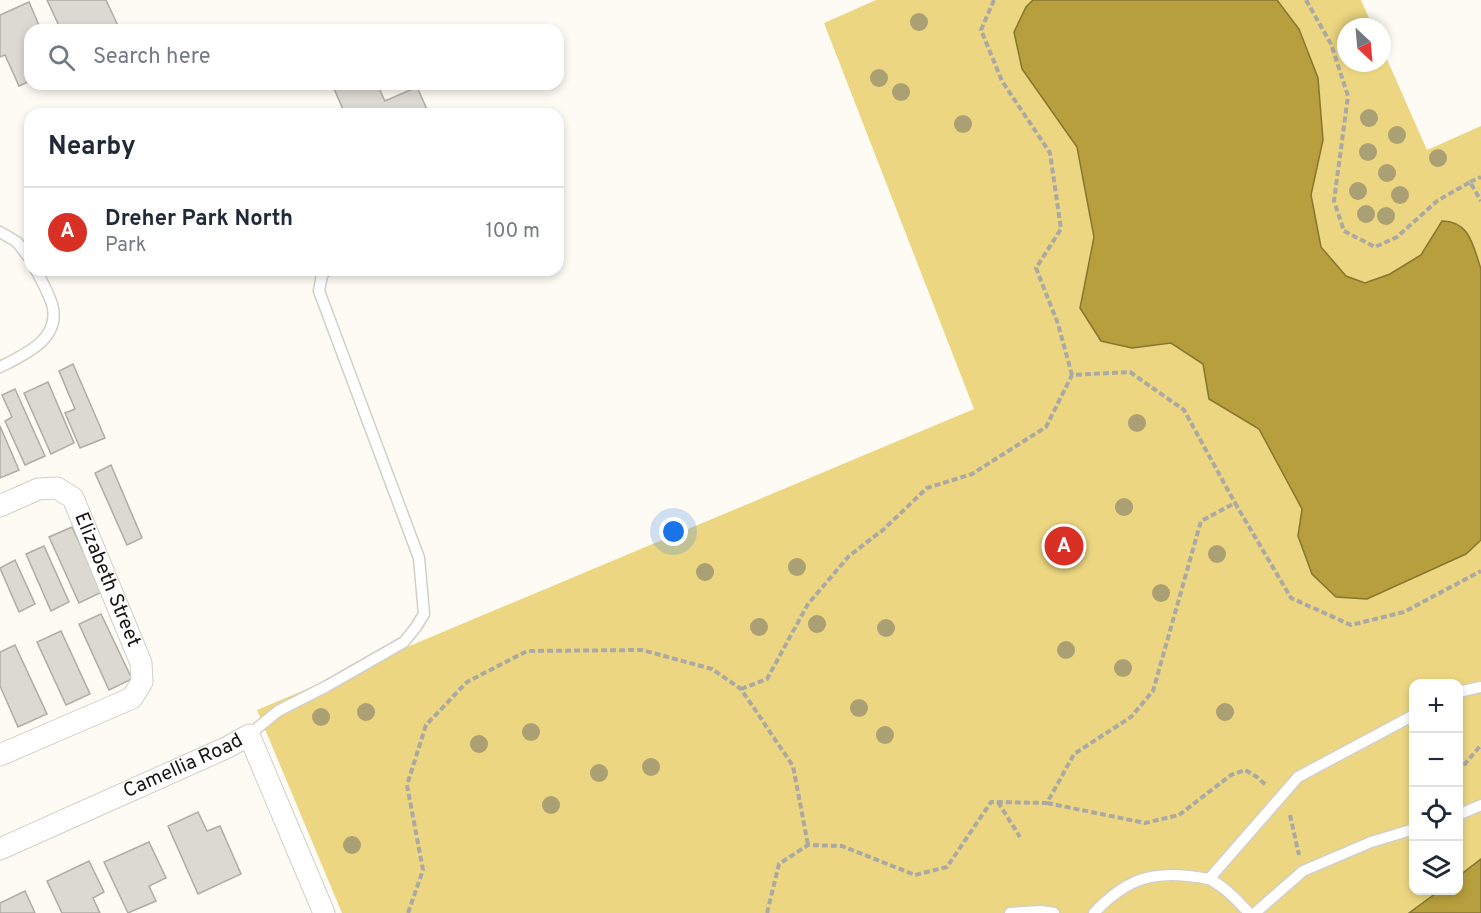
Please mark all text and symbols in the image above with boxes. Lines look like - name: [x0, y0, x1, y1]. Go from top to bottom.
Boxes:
- north arrow: [1337, 18, 1391, 72]
- search box: [24, 24, 564, 90]
- icon: search: [45, 41, 78, 74]
- text: Search here: [93, 44, 211, 71]
- text: Nearby: [48, 131, 136, 164]
- text: Dreher Park North: [105, 206, 293, 233]
- text: A: [60, 219, 75, 245]
- text: 100 m: [485, 219, 540, 245]
- text: Park: [105, 233, 146, 259]
- street label: Elizabeth Street: [67, 509, 146, 651]
- your location: [659, 517, 688, 546]
- pin: A: [1044, 524, 1084, 568]
- map controls: [1409, 679, 1463, 895]
- button: +: [1409, 679, 1463, 733]
- street label: Camellia Road: [119, 728, 248, 805]
- button: −: [1409, 733, 1463, 787]
- button: locate: [1409, 787, 1463, 841]
- button: layers: [1409, 841, 1463, 895]

